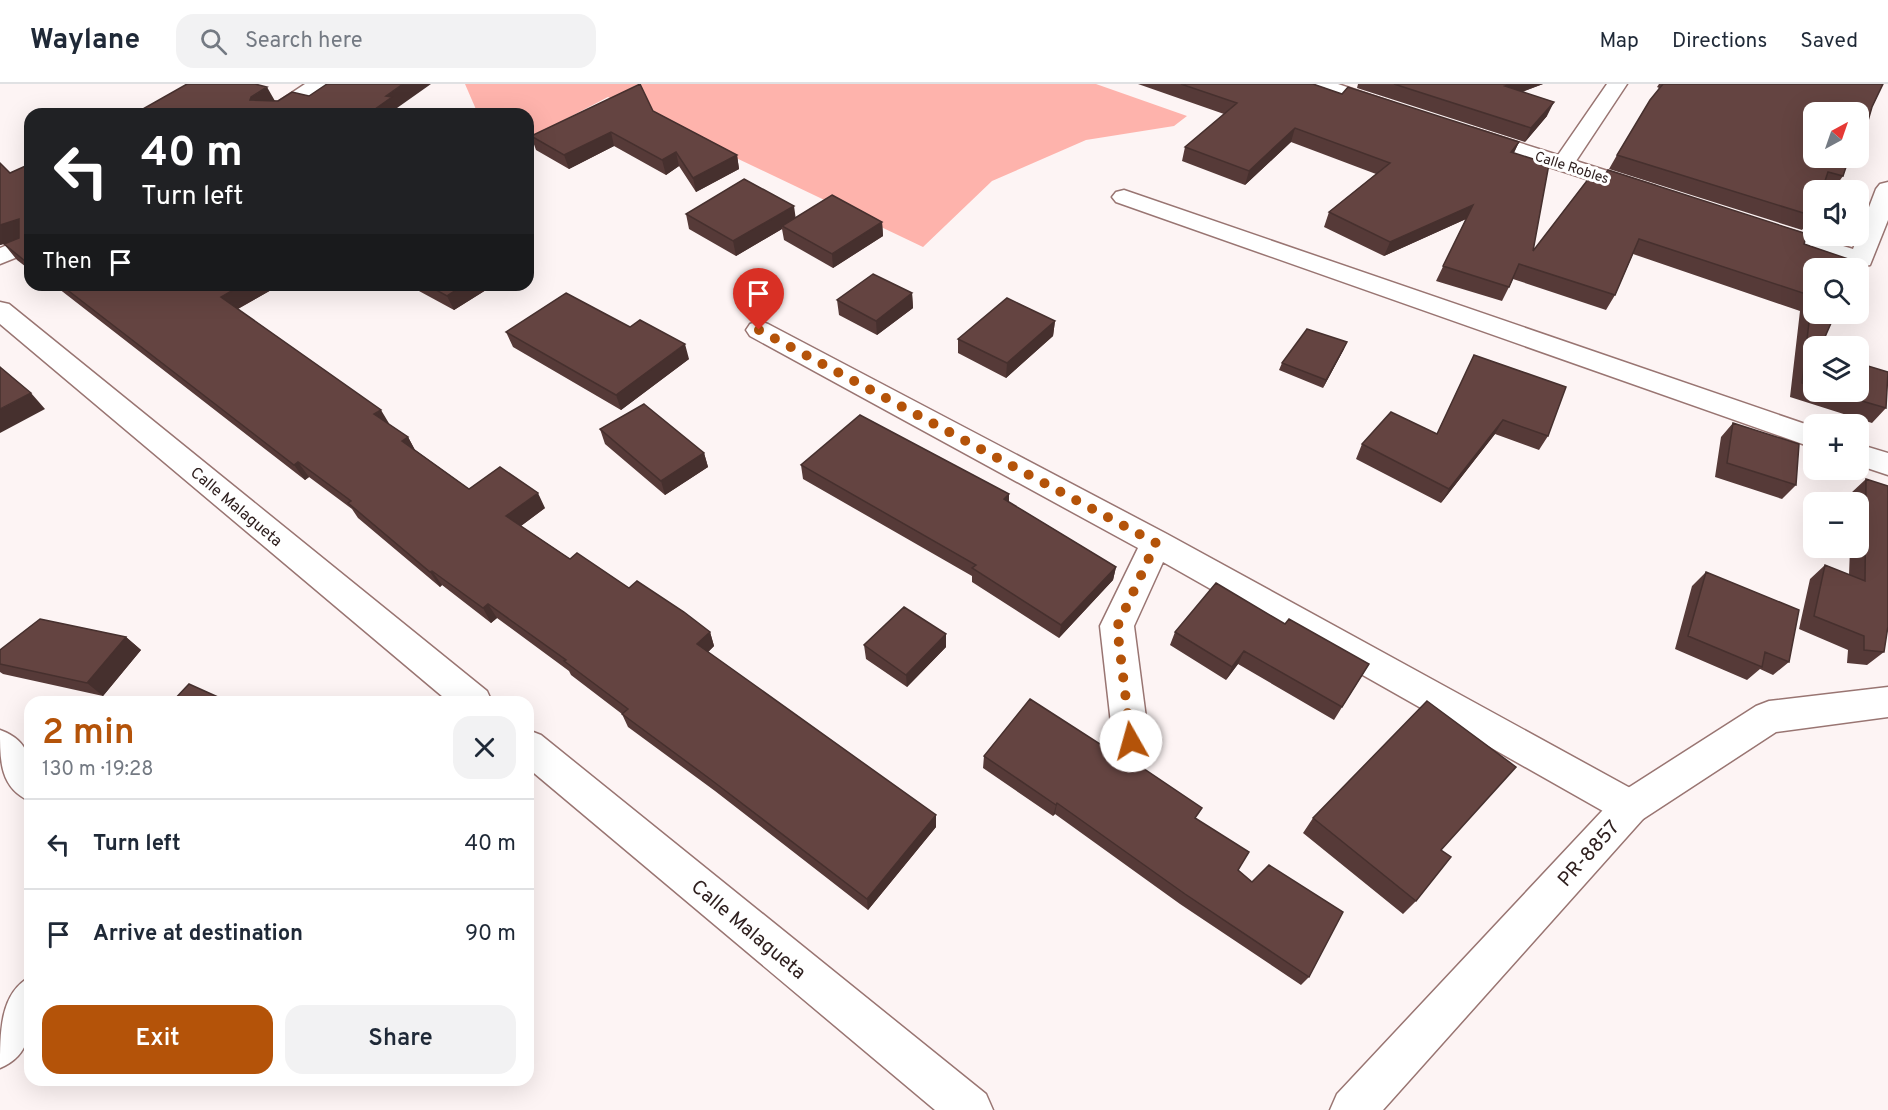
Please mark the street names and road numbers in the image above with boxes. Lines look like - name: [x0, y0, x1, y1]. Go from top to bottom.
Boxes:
- street label: Calle Robles: [1532, 148, 1611, 188]
- street label: Calle Malagueta: [186, 463, 286, 552]
- street label: PR-8857: [1553, 816, 1626, 893]
- street label: Calle Malagueta: [685, 875, 811, 986]

